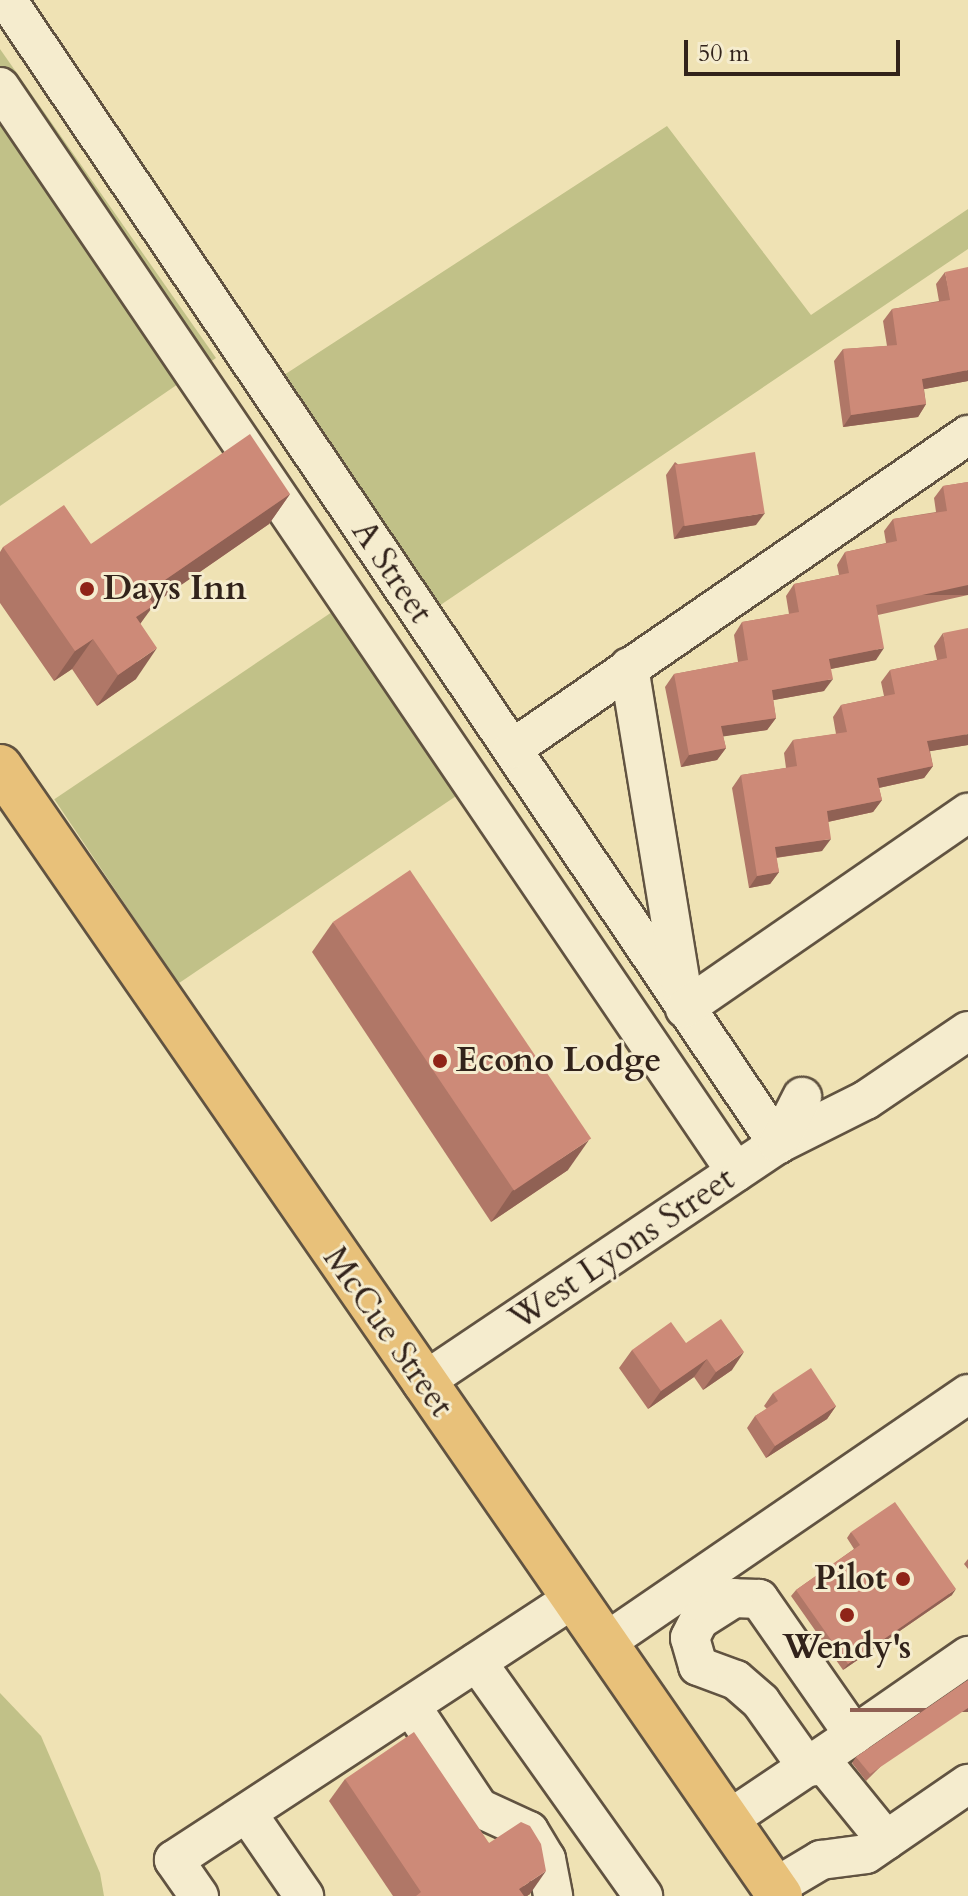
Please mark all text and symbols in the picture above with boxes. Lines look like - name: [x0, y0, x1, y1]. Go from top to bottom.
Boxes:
- scale bar: [688, 24, 904, 74]
- text: 50 m: [698, 37, 749, 70]
- street label: A Street: [343, 513, 441, 631]
- place label: Days Inn: [103, 569, 247, 609]
- marker: Days Inn: [78, 580, 96, 598]
- place label: Econo Lodge: [456, 1041, 661, 1081]
- marker: Econo Lodge: [431, 1052, 449, 1070]
- street label: West Lyons Street: [502, 1159, 742, 1339]
- street label: McCue Street: [314, 1239, 462, 1425]
- place label: Pilot: [814, 1559, 887, 1599]
- marker: Pilot: [894, 1570, 912, 1588]
- marker: Wendy's: [838, 1606, 856, 1624]
- place label: Wendy's: [783, 1628, 911, 1668]

